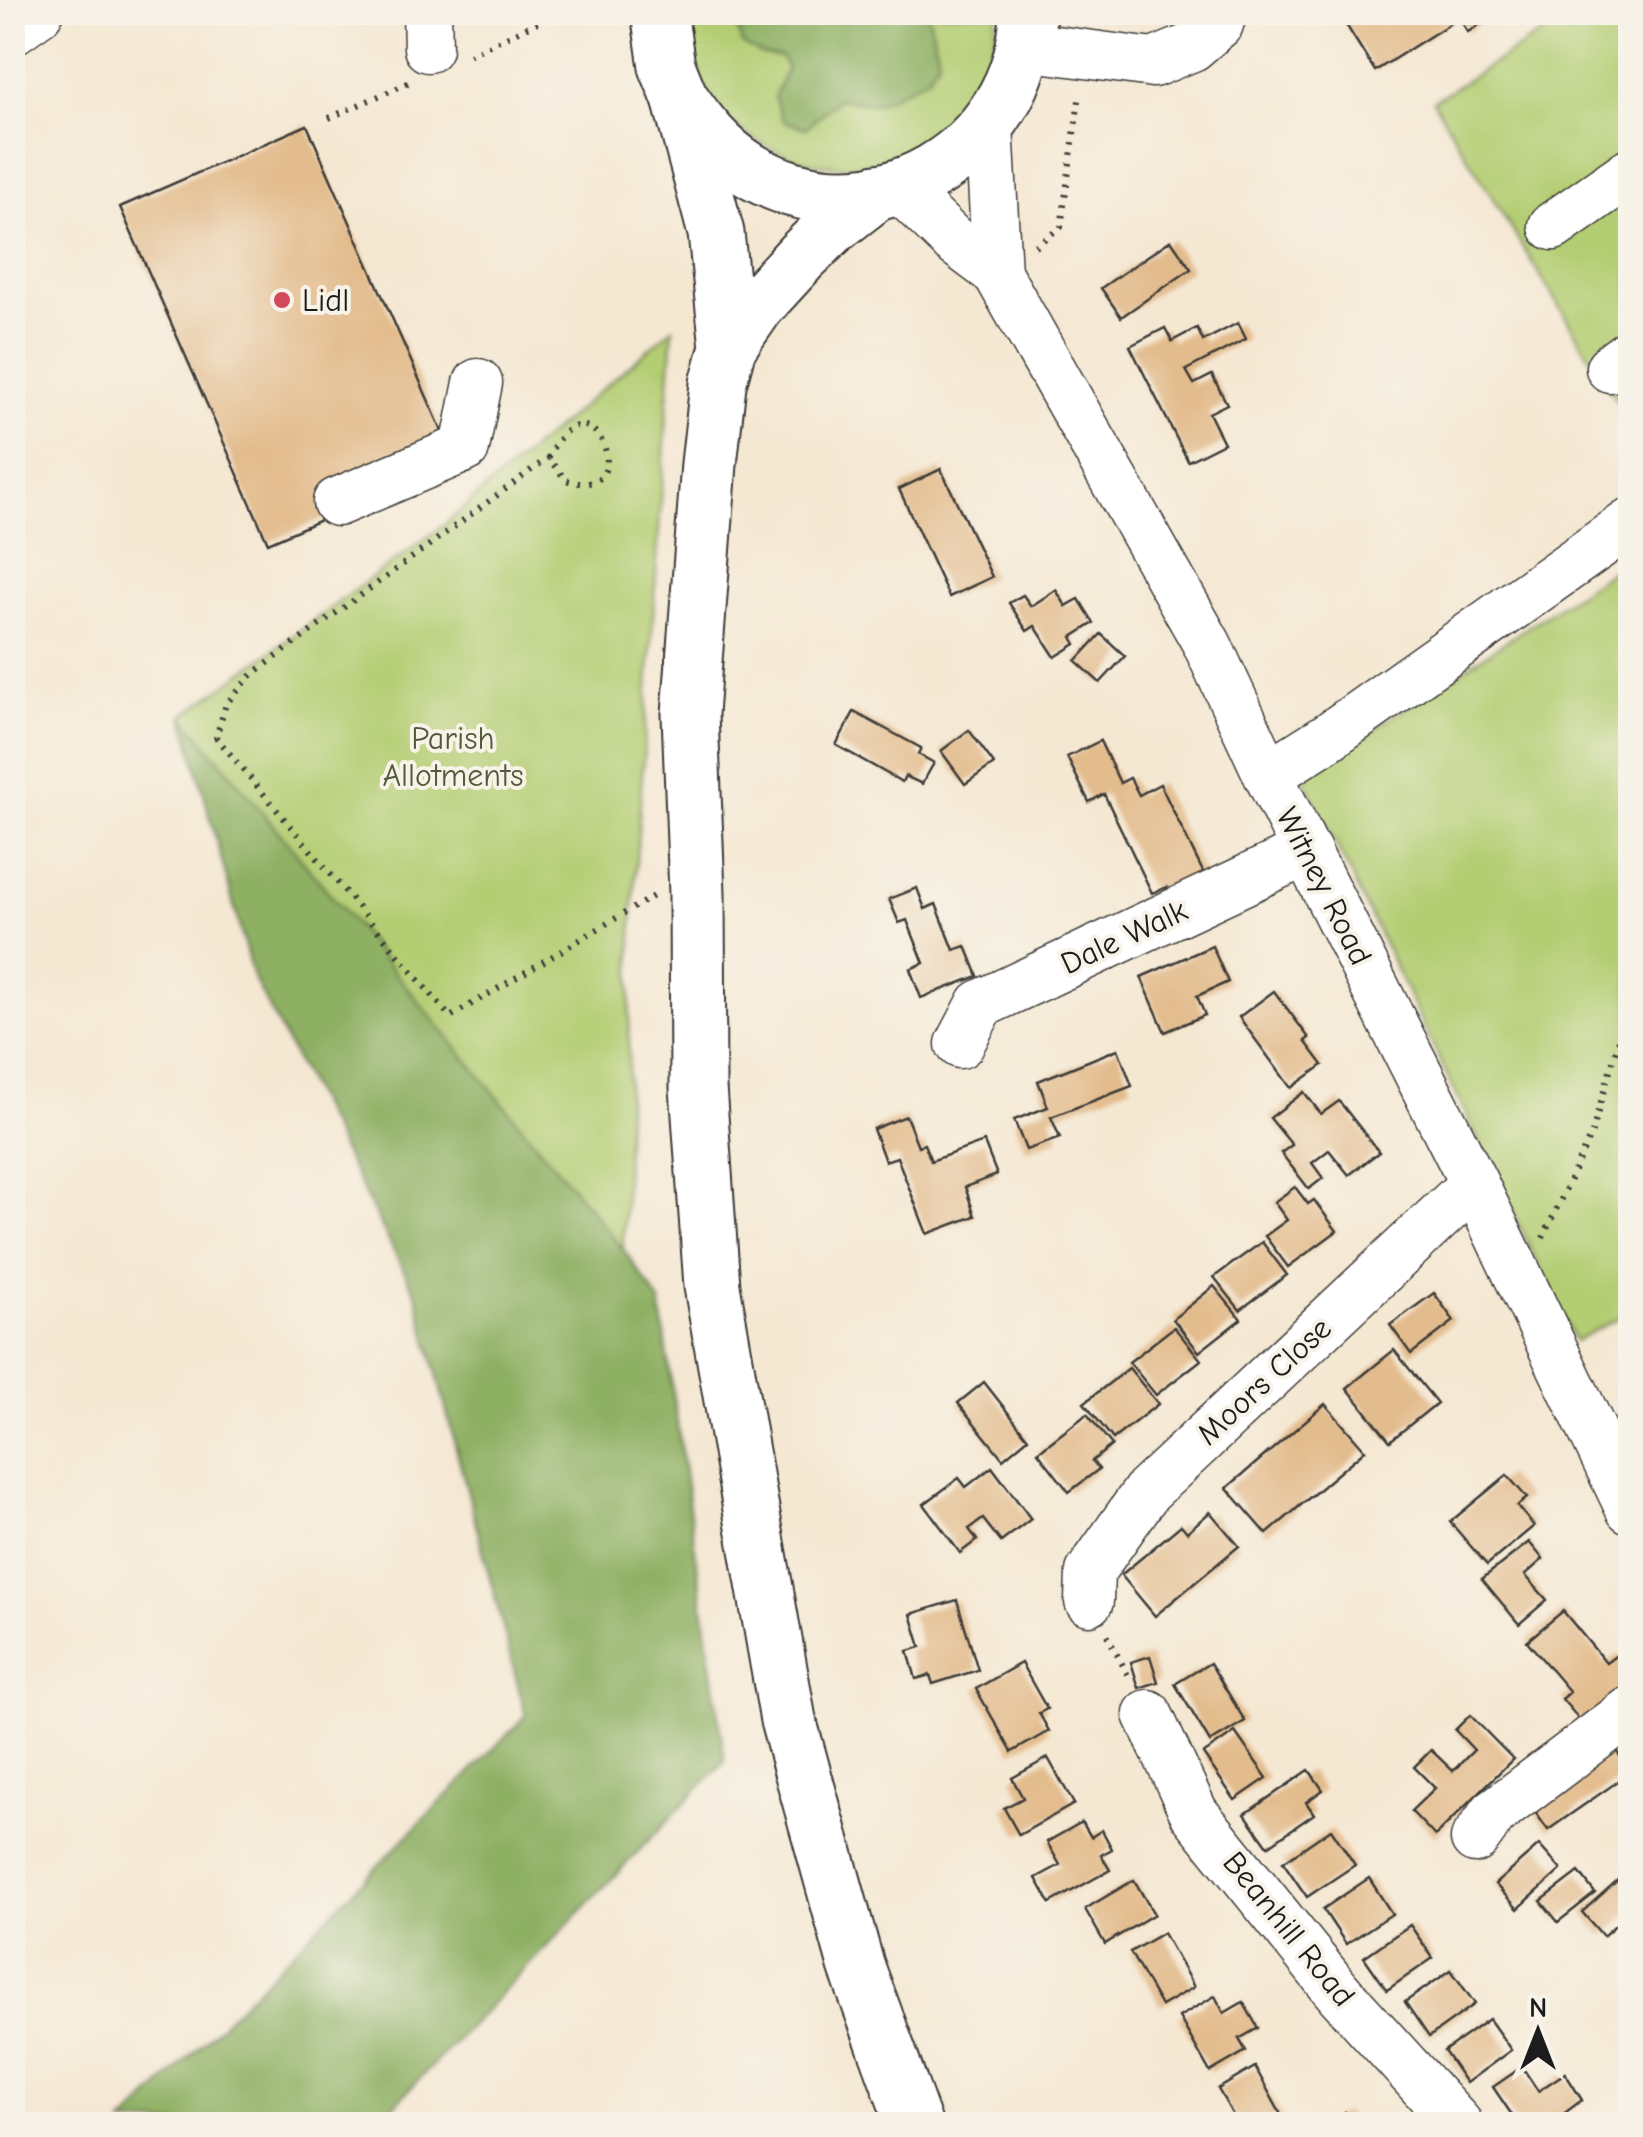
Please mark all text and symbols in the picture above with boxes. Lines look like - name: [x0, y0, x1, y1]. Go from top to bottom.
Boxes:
- place label: Lidl: [302, 282, 349, 319]
- marker: Lidl: [271, 289, 293, 311]
- park label: Parish Allotments: [382, 720, 524, 794]
- street label: Witney Road: [1268, 801, 1380, 971]
- street label: Dale Walk: [1055, 892, 1193, 982]
- street label: Moors Close: [1189, 1310, 1339, 1452]
- street label: Beanhill Road: [1215, 1844, 1363, 2014]
- north arrow: [1488, 1982, 1588, 2082]
- text: N: [1529, 1992, 1547, 2024]

